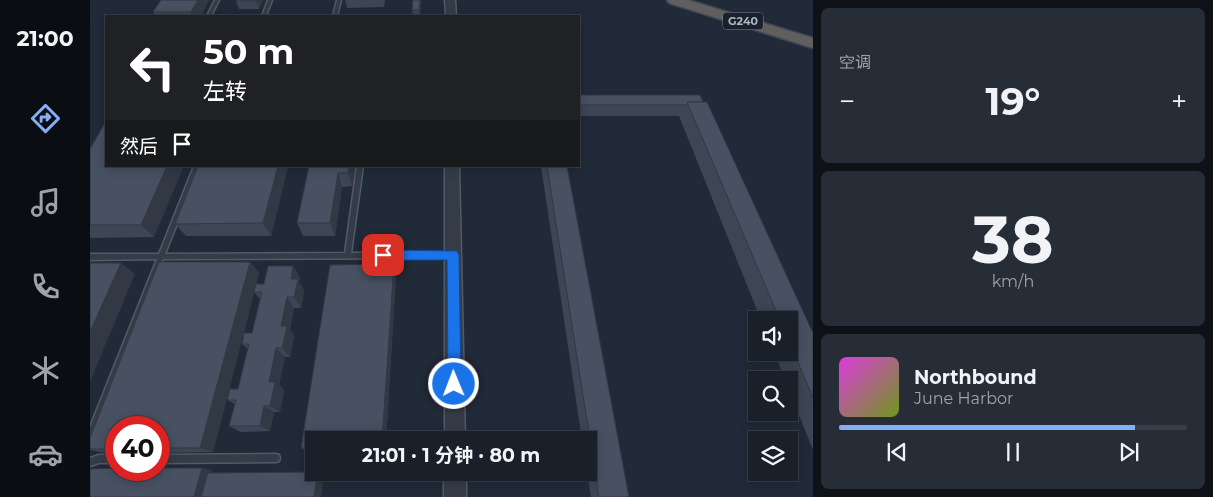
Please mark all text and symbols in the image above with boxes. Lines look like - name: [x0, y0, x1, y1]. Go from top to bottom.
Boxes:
- road number: G240: [723, 12, 763, 30]
- text: 21:00: [16, 25, 74, 52]
- text: 50 m: [203, 30, 294, 73]
- icon: left: [120, 35, 185, 100]
- text: 空调: [839, 53, 871, 72]
- text: 左转: [203, 78, 247, 105]
- text: 19°: [986, 78, 1041, 125]
- text: −: [839, 84, 855, 118]
- text: +: [1171, 84, 1187, 118]
- icon: directions: [28, 101, 63, 136]
- icon: arrive: [168, 130, 196, 158]
- text: 然后: [120, 135, 158, 158]
- icon: music: [28, 185, 63, 220]
- text: 38: [972, 200, 1054, 279]
- pin: [362, 234, 404, 276]
- icon: arrive: [369, 241, 397, 269]
- icon: phone: [28, 269, 63, 304]
- text: km/h: [992, 272, 1034, 291]
- map controls: [748, 311, 798, 481]
- button: sound: [748, 311, 798, 361]
- icon: climate: [28, 353, 63, 388]
- position arrow: [427, 357, 479, 409]
- text: Northbound: [914, 366, 1037, 389]
- button: search: [748, 371, 798, 421]
- text: June Harbor: [914, 389, 1013, 408]
- speed limit sign: 40: [105, 416, 170, 481]
- button: layers: [748, 431, 798, 481]
- icon: car: [28, 437, 63, 472]
- icon: previous: [883, 438, 911, 466]
- icon: pause: [999, 438, 1027, 466]
- icon: next: [1115, 438, 1143, 466]
- text: 21:01 · 1 分钟 · 80 m: [362, 444, 540, 467]

